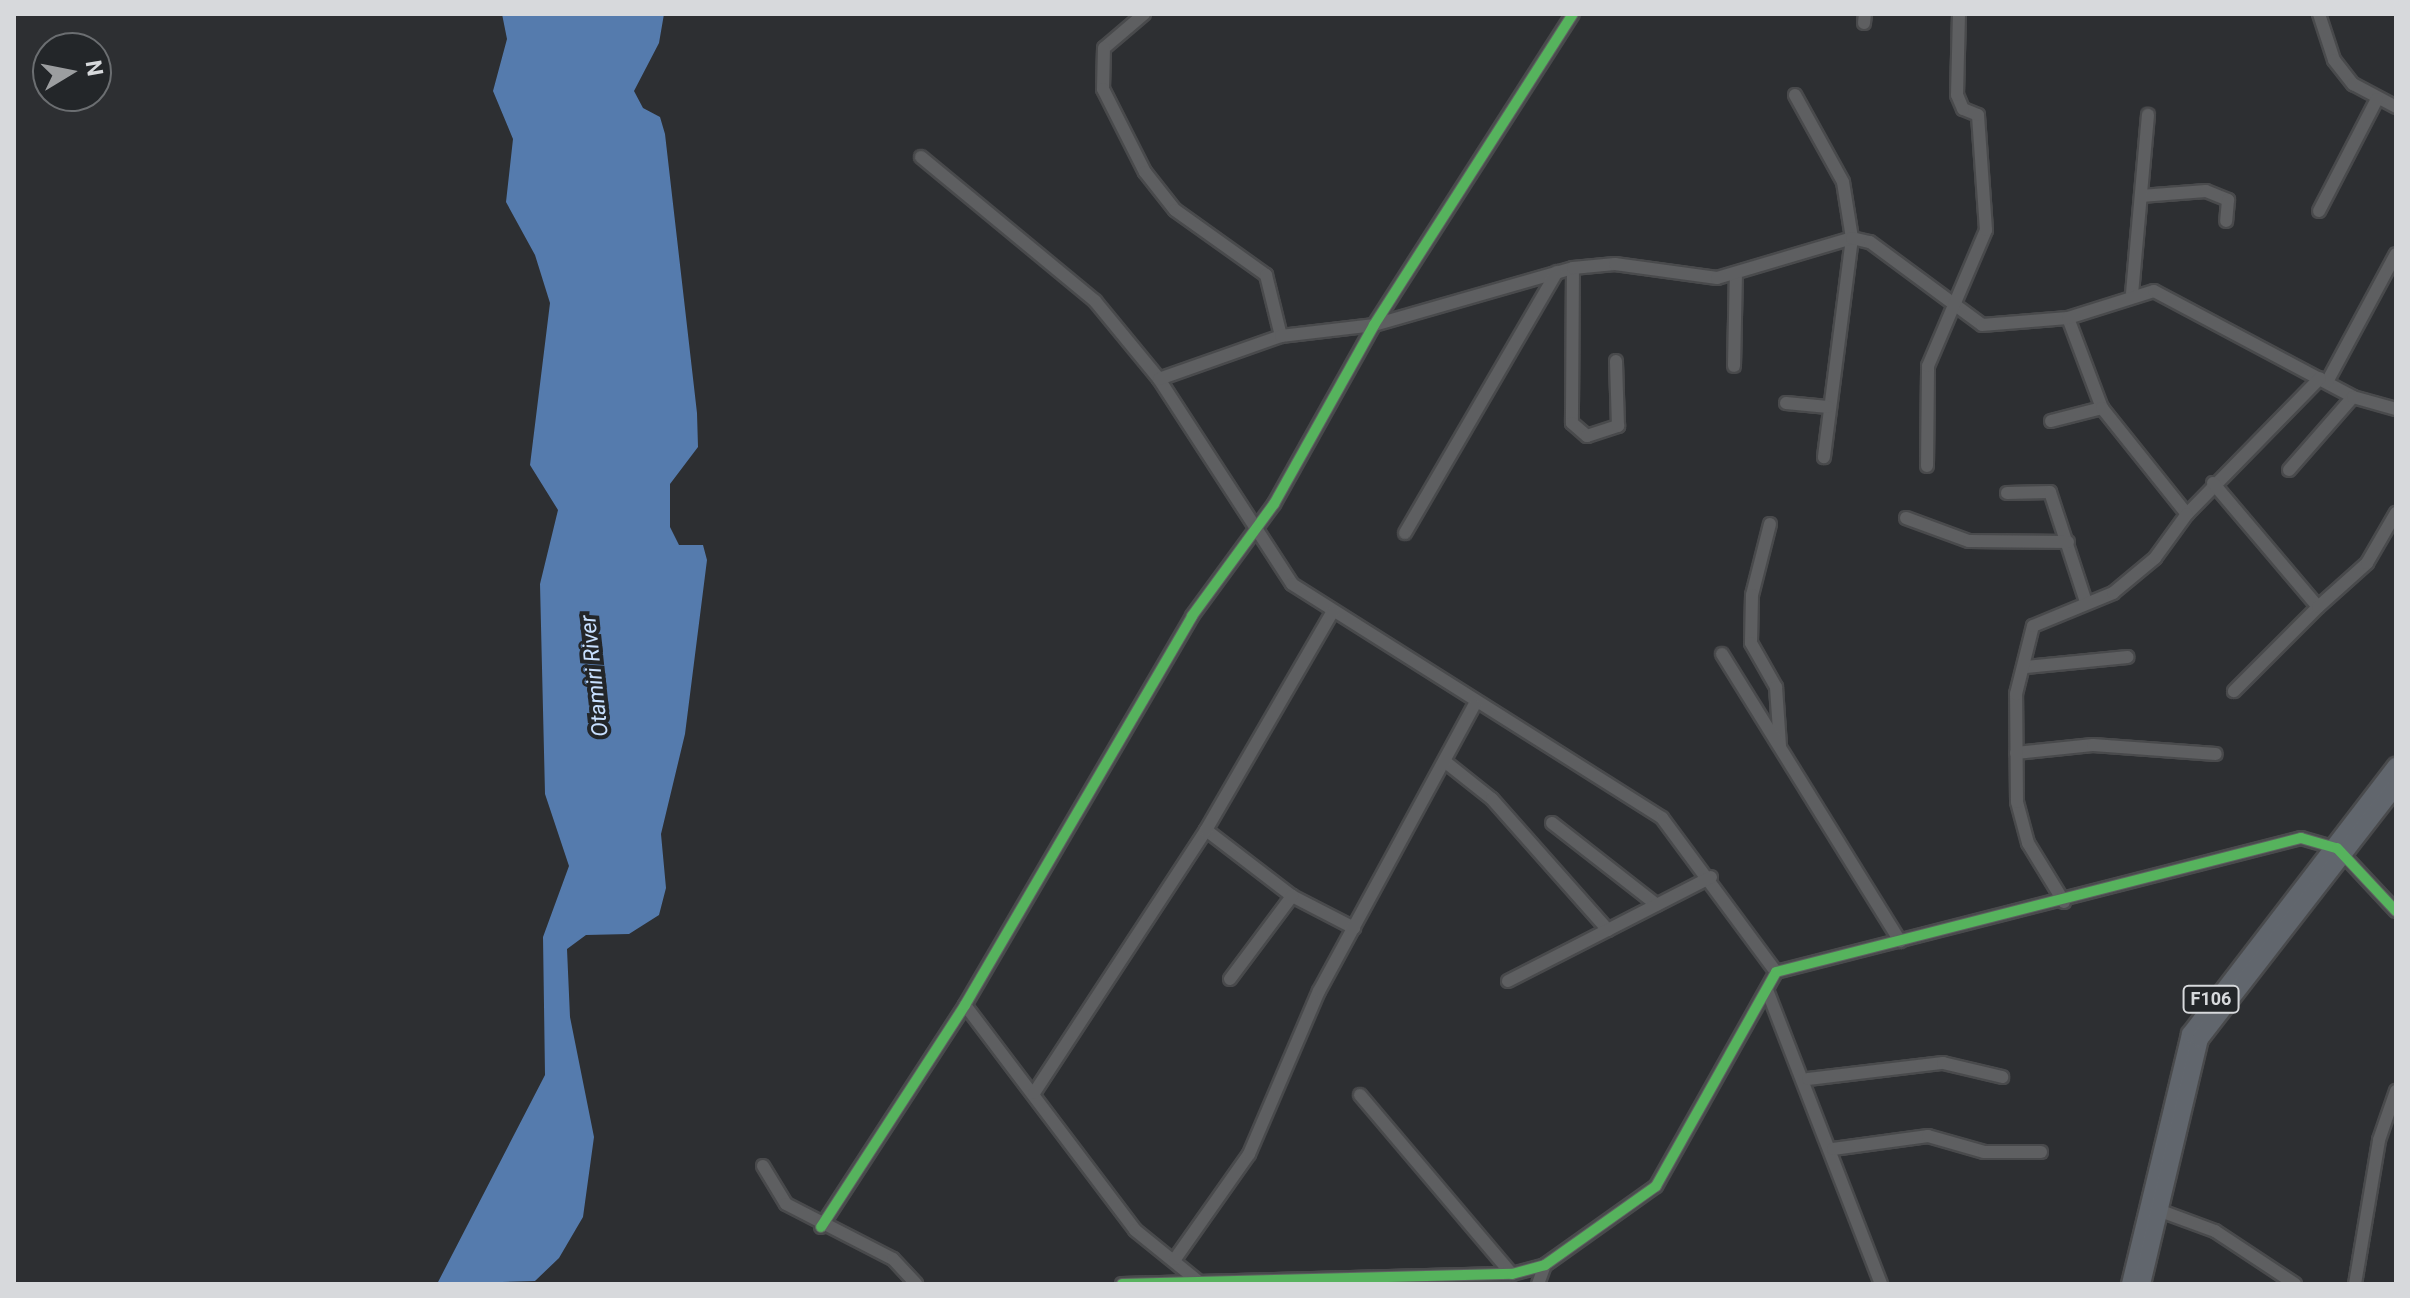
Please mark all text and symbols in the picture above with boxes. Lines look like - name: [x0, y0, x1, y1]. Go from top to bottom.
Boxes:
- north arrow: [32, 32, 112, 112]
- text: N: [80, 58, 108, 78]
- water label: Otamiri River: [574, 614, 614, 738]
- road number: F106: [2181, 985, 2241, 1013]

